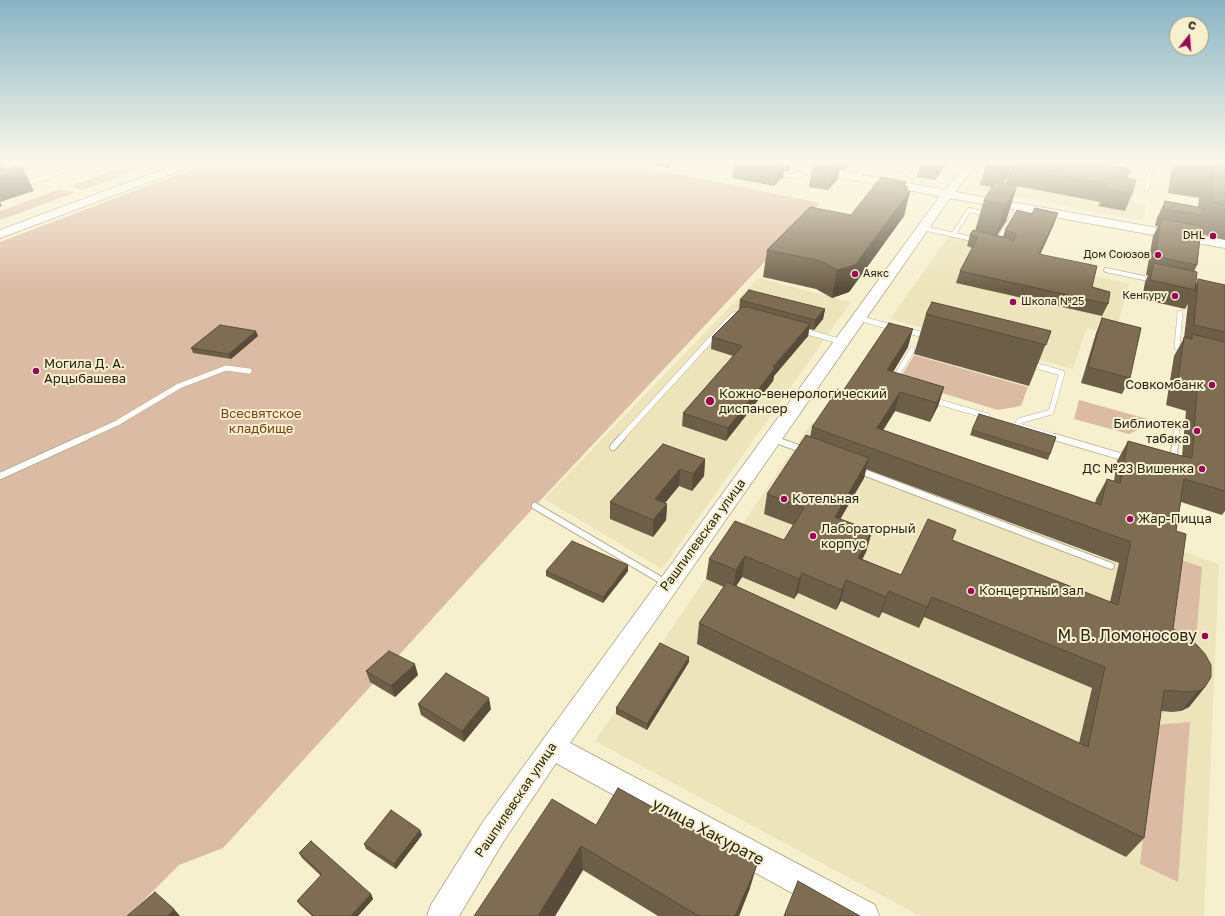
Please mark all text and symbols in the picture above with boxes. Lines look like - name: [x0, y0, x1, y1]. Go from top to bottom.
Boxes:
- north arrow: [1169, 16, 1209, 56]
- text: С: [1187, 18, 1198, 32]
- place label: DHL: [1183, 229, 1205, 243]
- marker: DHL: [1208, 231, 1218, 241]
- place label: Дом Союзов: [1084, 248, 1150, 262]
- marker: Дом Союзов: [1153, 250, 1163, 260]
- place label: Аякс: [863, 267, 889, 281]
- marker: Аякс: [850, 269, 860, 279]
- place label: Кенгуру: [1122, 289, 1167, 303]
- marker: Кенгуру: [1170, 291, 1180, 301]
- place label: Школа №25: [1021, 295, 1084, 309]
- marker: Школа №25: [1008, 297, 1018, 307]
- place label: Могила Д. А. Арцыбашева: [44, 356, 126, 387]
- marker: Могила Д. А. Арцыбашева: [31, 366, 41, 376]
- place label: Совкомбанк: [1125, 377, 1204, 393]
- marker: Совкомбанк: [1207, 380, 1217, 390]
- place label: Кожно-венерологический диспансер: [719, 386, 887, 417]
- marker: Кожно-венерологический диспансер: [704, 395, 716, 407]
- park label: Всесвятское кладбище: [220, 406, 302, 437]
- place label: Библиотека табака: [1113, 416, 1189, 447]
- marker: Библиотека табака: [1192, 426, 1202, 436]
- place label: ДС №23 Вишенка: [1083, 461, 1194, 477]
- marker: ДС №23 Вишенка: [1197, 464, 1207, 474]
- street label: Рашпилевская улица: [657, 476, 749, 594]
- place label: Котельная: [792, 491, 859, 507]
- marker: Котельная: [779, 494, 789, 504]
- place label: Жар-Пицца: [1138, 511, 1212, 527]
- marker: Жар-Пицца: [1125, 514, 1135, 524]
- place label: Лабораторный корпус: [821, 521, 916, 552]
- marker: Лабораторный корпус: [808, 531, 818, 541]
- place label: Концертный зал: [979, 583, 1084, 599]
- marker: Концертный зал: [966, 586, 976, 596]
- place label: М. В. Ломоносову: [1058, 626, 1197, 646]
- marker: М. В. Ломоносову: [1200, 631, 1210, 641]
- street label: Рашпилевская улица: [472, 740, 560, 860]
- street label: улица Хакурате: [649, 794, 767, 870]

